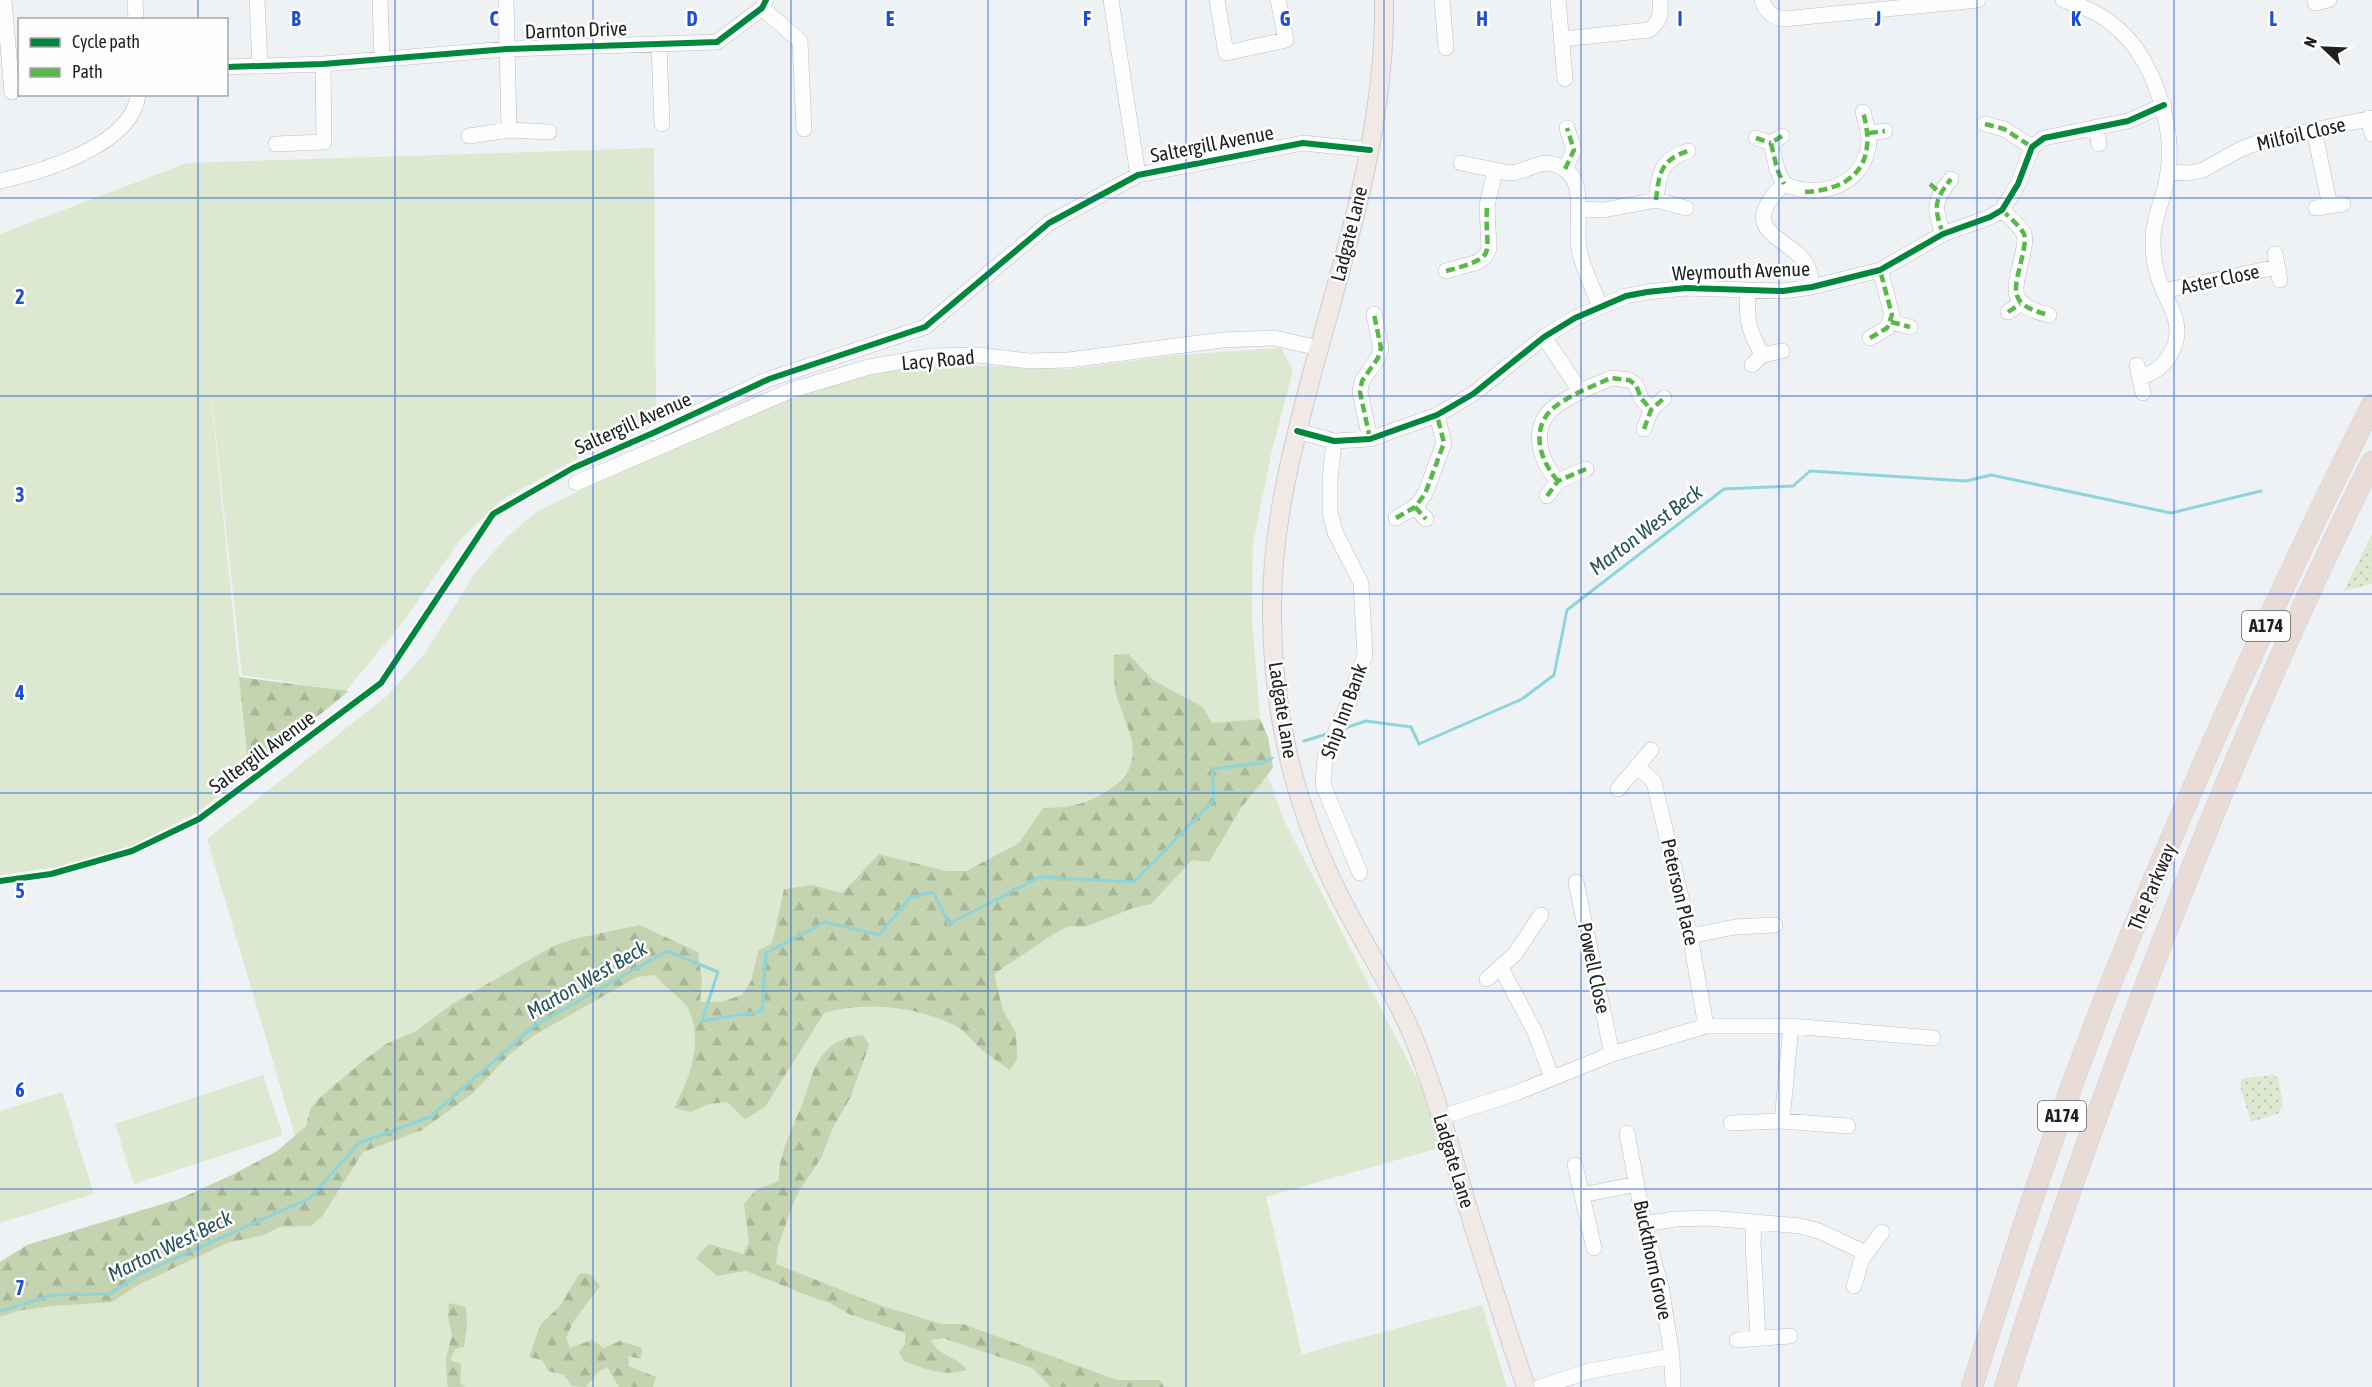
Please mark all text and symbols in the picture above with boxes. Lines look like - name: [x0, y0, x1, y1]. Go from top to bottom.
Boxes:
- text: B: [291, 7, 301, 30]
- text: C: [490, 7, 499, 30]
- text: D: [686, 7, 698, 30]
- text: E: [886, 7, 895, 30]
- text: F: [1083, 7, 1091, 30]
- text: G: [1280, 7, 1291, 30]
- text: H: [1476, 7, 1488, 30]
- text: I: [1677, 7, 1683, 30]
- text: J: [1874, 7, 1881, 30]
- text: K: [2071, 7, 2081, 30]
- text: L: [2269, 7, 2277, 30]
- street label: Darnton Drive: [524, 16, 628, 43]
- legend: [18, 18, 228, 96]
- north arrow: [2294, 18, 2354, 78]
- text: Cycle path: [72, 31, 140, 52]
- text: N: [2300, 34, 2320, 50]
- text: Path: [72, 61, 103, 82]
- street label: Milfoil Close: [2254, 112, 2348, 155]
- street label: Saltergill Avenue: [1148, 120, 1275, 167]
- street label: Ladgate Lane: [1326, 184, 1371, 284]
- street label: Weymouth Avenue: [1672, 257, 1810, 284]
- street label: Aster Close: [2178, 259, 2261, 298]
- text: 2: [15, 285, 25, 308]
- street label: Lacy Road: [900, 345, 976, 374]
- street label: Saltergill Avenue: [571, 387, 694, 458]
- water label: Marton West Beck: [1584, 478, 1707, 579]
- text: 3: [15, 483, 25, 506]
- road number: A174: [2242, 611, 2290, 641]
- street label: Ladgate Lane: [1265, 660, 1302, 760]
- street label: Ship Inn Bank: [1316, 660, 1371, 761]
- text: 4: [14, 681, 25, 704]
- street label: Saltergill Avenue: [204, 706, 319, 798]
- street label: Peterson Place: [1657, 836, 1704, 948]
- street label: The Parkway: [2123, 840, 2180, 934]
- text: 5: [15, 879, 25, 902]
- street label: Powell Close: [1574, 920, 1615, 1016]
- water label: Marton West Beck: [522, 935, 652, 1023]
- text: 6: [15, 1078, 25, 1101]
- road number: A174: [2038, 1101, 2086, 1131]
- street label: Ladgate Lane: [1429, 1111, 1480, 1211]
- street label: Buckthorn Grove: [1630, 1198, 1677, 1322]
- water label: Marton West Beck: [104, 1204, 236, 1286]
- text: 7: [15, 1276, 25, 1299]

